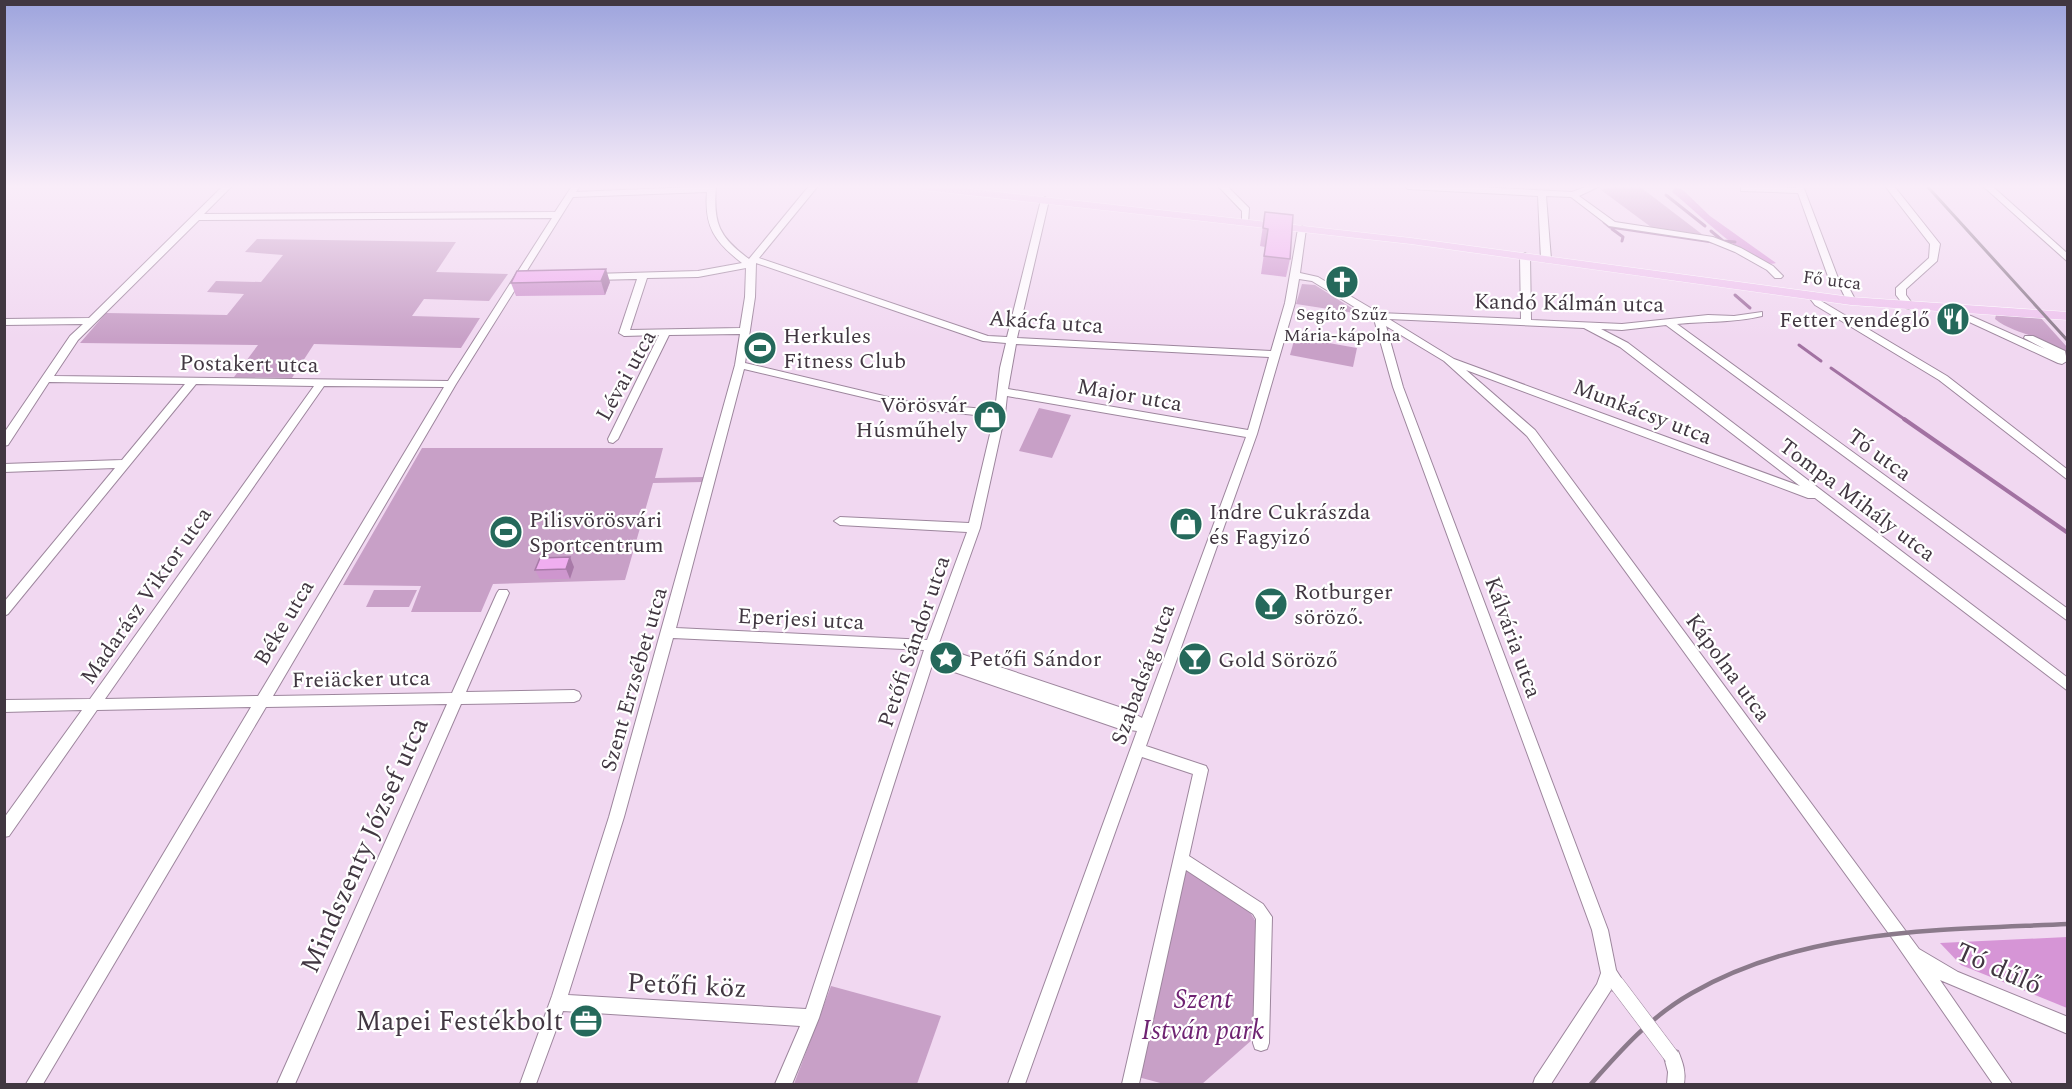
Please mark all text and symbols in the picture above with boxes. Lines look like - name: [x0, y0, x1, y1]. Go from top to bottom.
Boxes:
- church icon: Segítő Szűz Mária-kápolna: [1324, 264, 1360, 300]
- street label: Fő utca: [1801, 264, 1863, 297]
- street label: Kandó Kálmán utca: [1473, 285, 1665, 322]
- place label: Segítő Szűz Mária-kápolna: [1283, 301, 1401, 349]
- restaurant icon: Fetter vendéglő: [1935, 301, 1971, 337]
- street label: Akácfa utca: [988, 302, 1105, 343]
- place label: Fetter vendéglő: [1779, 304, 1930, 337]
- place label: Herkules Fitness Club: [783, 320, 906, 378]
- street label: Lévai utca: [588, 324, 665, 427]
- sports icon: Herkules Fitness Club: [742, 330, 778, 366]
- street label: Postakert utca: [179, 347, 319, 382]
- street label: Major utca: [1075, 370, 1185, 421]
- street label: Munkácsy utca: [1568, 371, 1717, 454]
- place label: Vörösvár Húsműhely: [856, 389, 968, 447]
- shop icon: Vörösvár Húsműhely: [972, 399, 1008, 435]
- street label: Tó utca: [1840, 421, 1918, 490]
- street label: Tompa Mihály utca: [1772, 430, 1943, 570]
- place label: Indre Cukrászda és Fagyizó: [1209, 496, 1371, 554]
- street label: Madarász Viktor utca: [72, 500, 220, 691]
- place label: Pilisvörösvári Sportcentrum: [529, 504, 664, 562]
- shop icon: Indre Cukrászda és Fagyizó: [1168, 506, 1204, 542]
- sports icon: Pilisvörösvári Sportcentrum: [488, 514, 524, 550]
- street label: Petőfi Sándor utca: [870, 551, 959, 732]
- street label: Kálvária utca: [1475, 572, 1550, 703]
- street label: Béke utca: [246, 573, 323, 672]
- place label: Rotburger söröző.: [1294, 576, 1393, 634]
- street label: Szent Erzsébet utca: [592, 583, 677, 776]
- bar icon: Rotburger söröző.: [1253, 586, 1289, 622]
- street label: Szabadság utca: [1103, 599, 1184, 750]
- street label: Eperjesi utca: [737, 600, 866, 639]
- street label: Kápolna utca: [1677, 607, 1779, 729]
- place icon: Petőfi Sándor: [928, 640, 964, 676]
- bar icon: Gold Söröző: [1177, 641, 1213, 677]
- place label: Petőfi Sándor: [969, 643, 1102, 676]
- place label: Gold Söröző: [1218, 644, 1338, 677]
- street label: Freiäcker utca: [291, 662, 431, 697]
- street label: Mindszenty József utca: [290, 711, 440, 980]
- street label: Tó dűlő: [1949, 931, 2049, 1007]
- street label: Petőfi köz: [626, 962, 748, 1010]
- park label: Szent István park: [1142, 979, 1265, 1052]
- place label: Mapei Festékbolt: [355, 1001, 563, 1043]
- office icon: Mapei Festékbolt: [568, 1003, 604, 1039]

